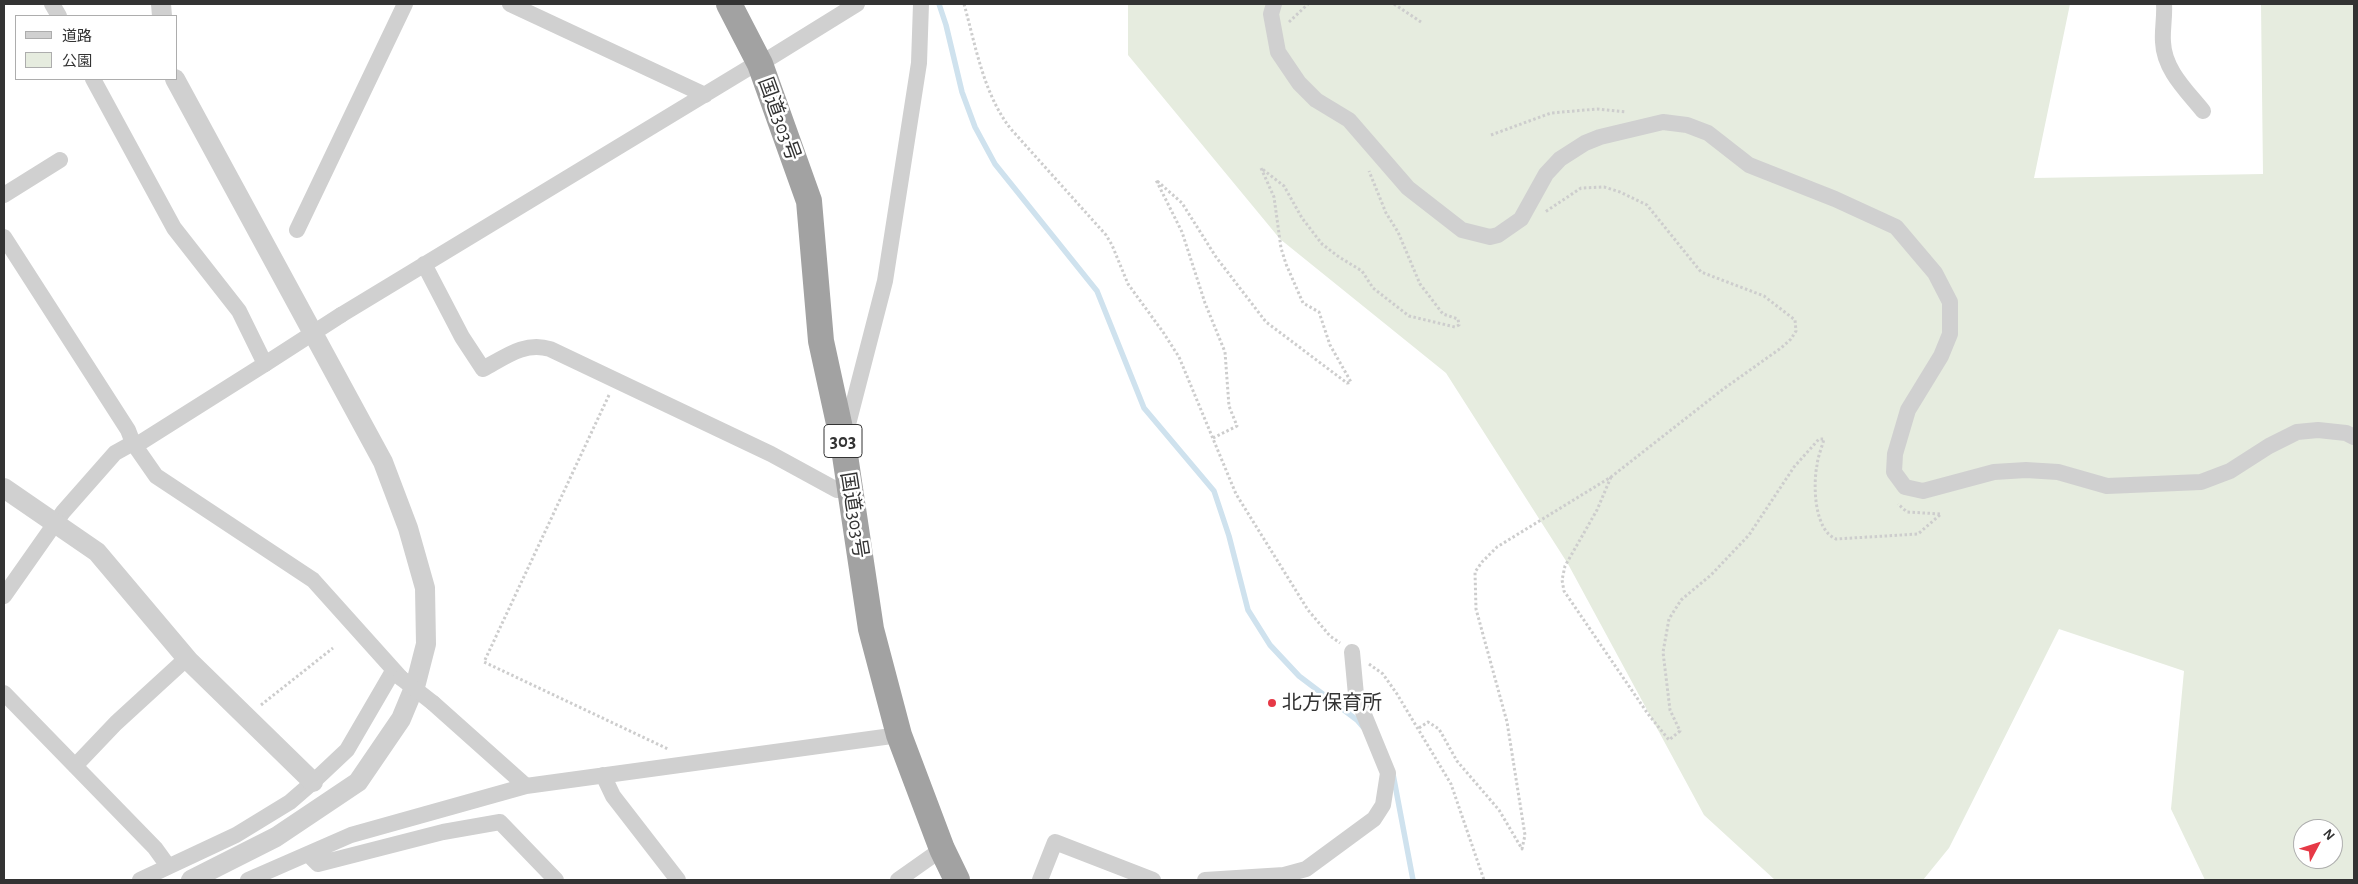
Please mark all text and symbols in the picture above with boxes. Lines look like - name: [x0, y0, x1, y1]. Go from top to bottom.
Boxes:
- legend: [15, 15, 178, 80]
- text: 道路: [62, 29, 92, 44]
- text: 公園: [62, 54, 92, 69]
- street label: 国道303号: [753, 74, 805, 164]
- road number: 303: [824, 424, 862, 458]
- street label: 国道303号: [835, 470, 873, 560]
- place label: 北方保育所: [1282, 691, 1382, 715]
- marker: 北方保育所: [1266, 697, 1278, 709]
- north arrow: [2293, 819, 2343, 869]
- text: N: [2320, 827, 2337, 843]

